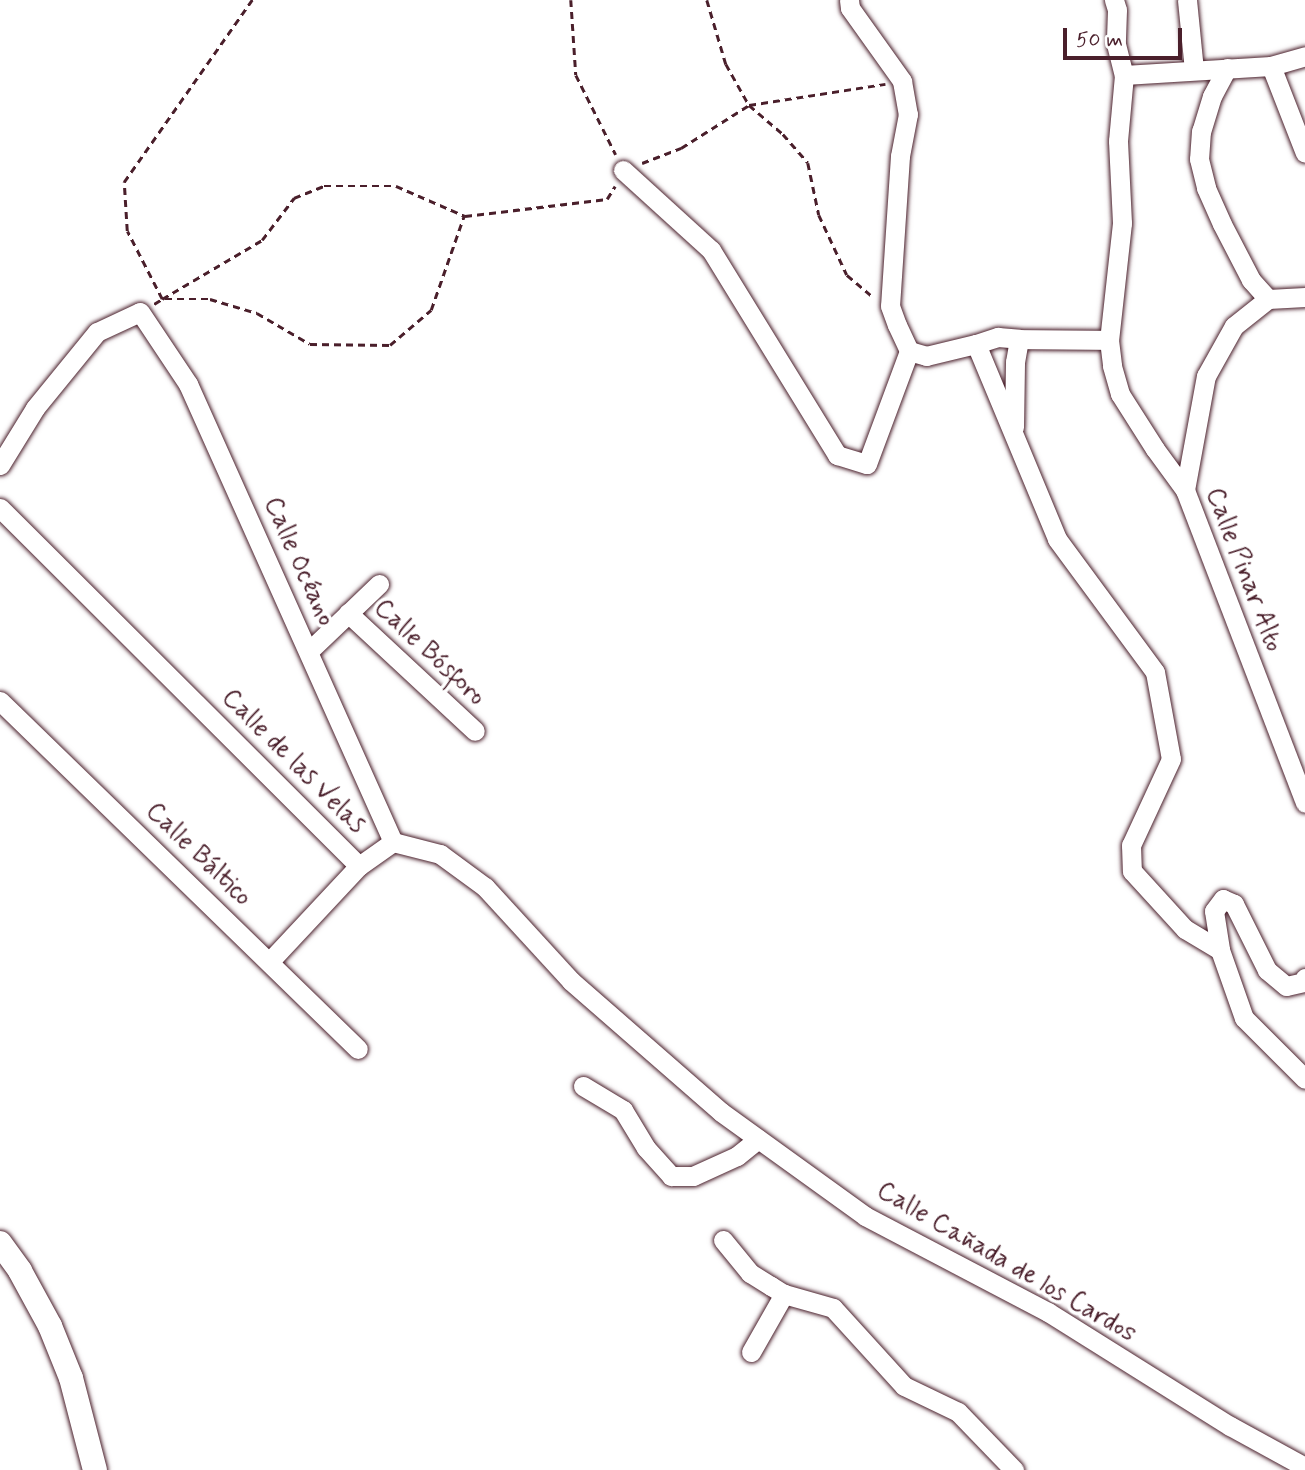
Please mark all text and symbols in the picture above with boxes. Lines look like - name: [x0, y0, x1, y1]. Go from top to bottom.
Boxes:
- scale bar: [1067, 14, 1186, 58]
- text: 50 m: [1076, 26, 1123, 54]
- street label: Calle Pinar Alto: [1198, 484, 1288, 656]
- street label: Calle Océano: [255, 492, 341, 632]
- street label: Calle Bósforo: [366, 593, 492, 713]
- street label: Calle de las Velas: [215, 684, 371, 840]
- street label: Calle Báltico: [138, 797, 258, 913]
- street label: Calle Cañada de los Cardos: [869, 1175, 1143, 1351]

